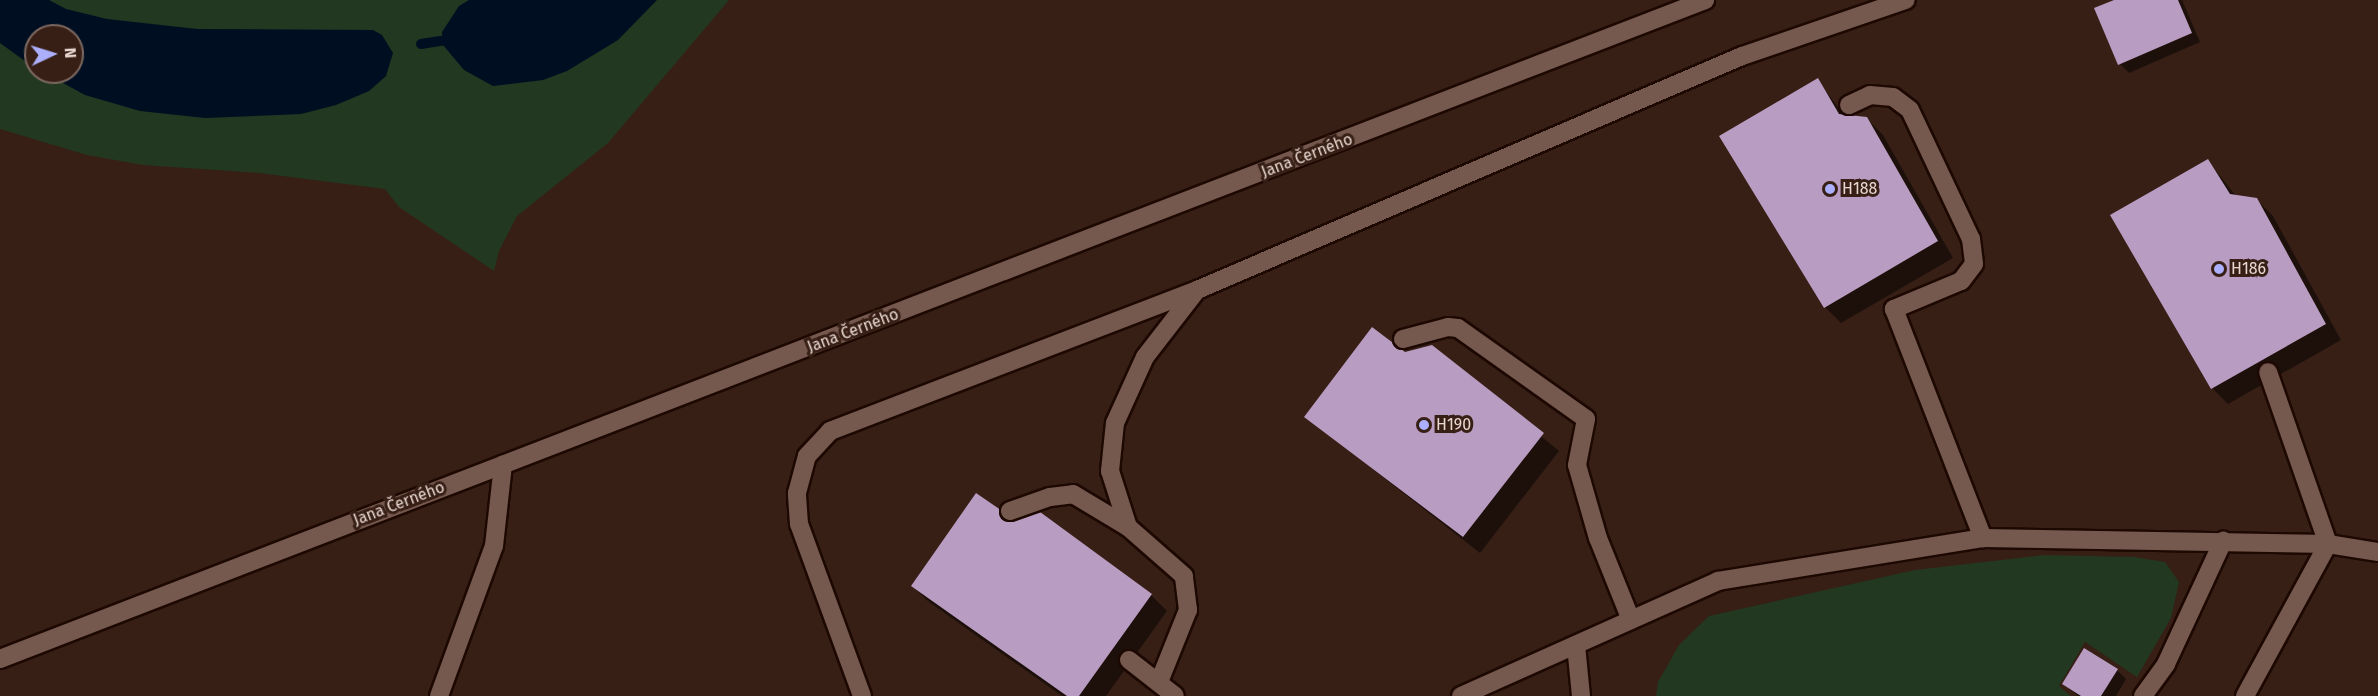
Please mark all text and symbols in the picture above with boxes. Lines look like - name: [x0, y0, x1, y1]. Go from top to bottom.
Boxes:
- north arrow: [24, 24, 84, 84]
- text: N: [61, 47, 80, 59]
- street label: Jana Černého: [1259, 130, 1355, 182]
- place label: H188: [1842, 179, 1877, 199]
- marker: H188: [1823, 182, 1837, 196]
- place label: H186: [2231, 259, 2266, 279]
- marker: H186: [2212, 262, 2226, 276]
- street label: Jana Černého: [805, 305, 901, 357]
- place label: H190: [1436, 415, 1471, 435]
- marker: H190: [1417, 418, 1431, 432]
- street label: Jana Černého: [351, 478, 447, 530]

